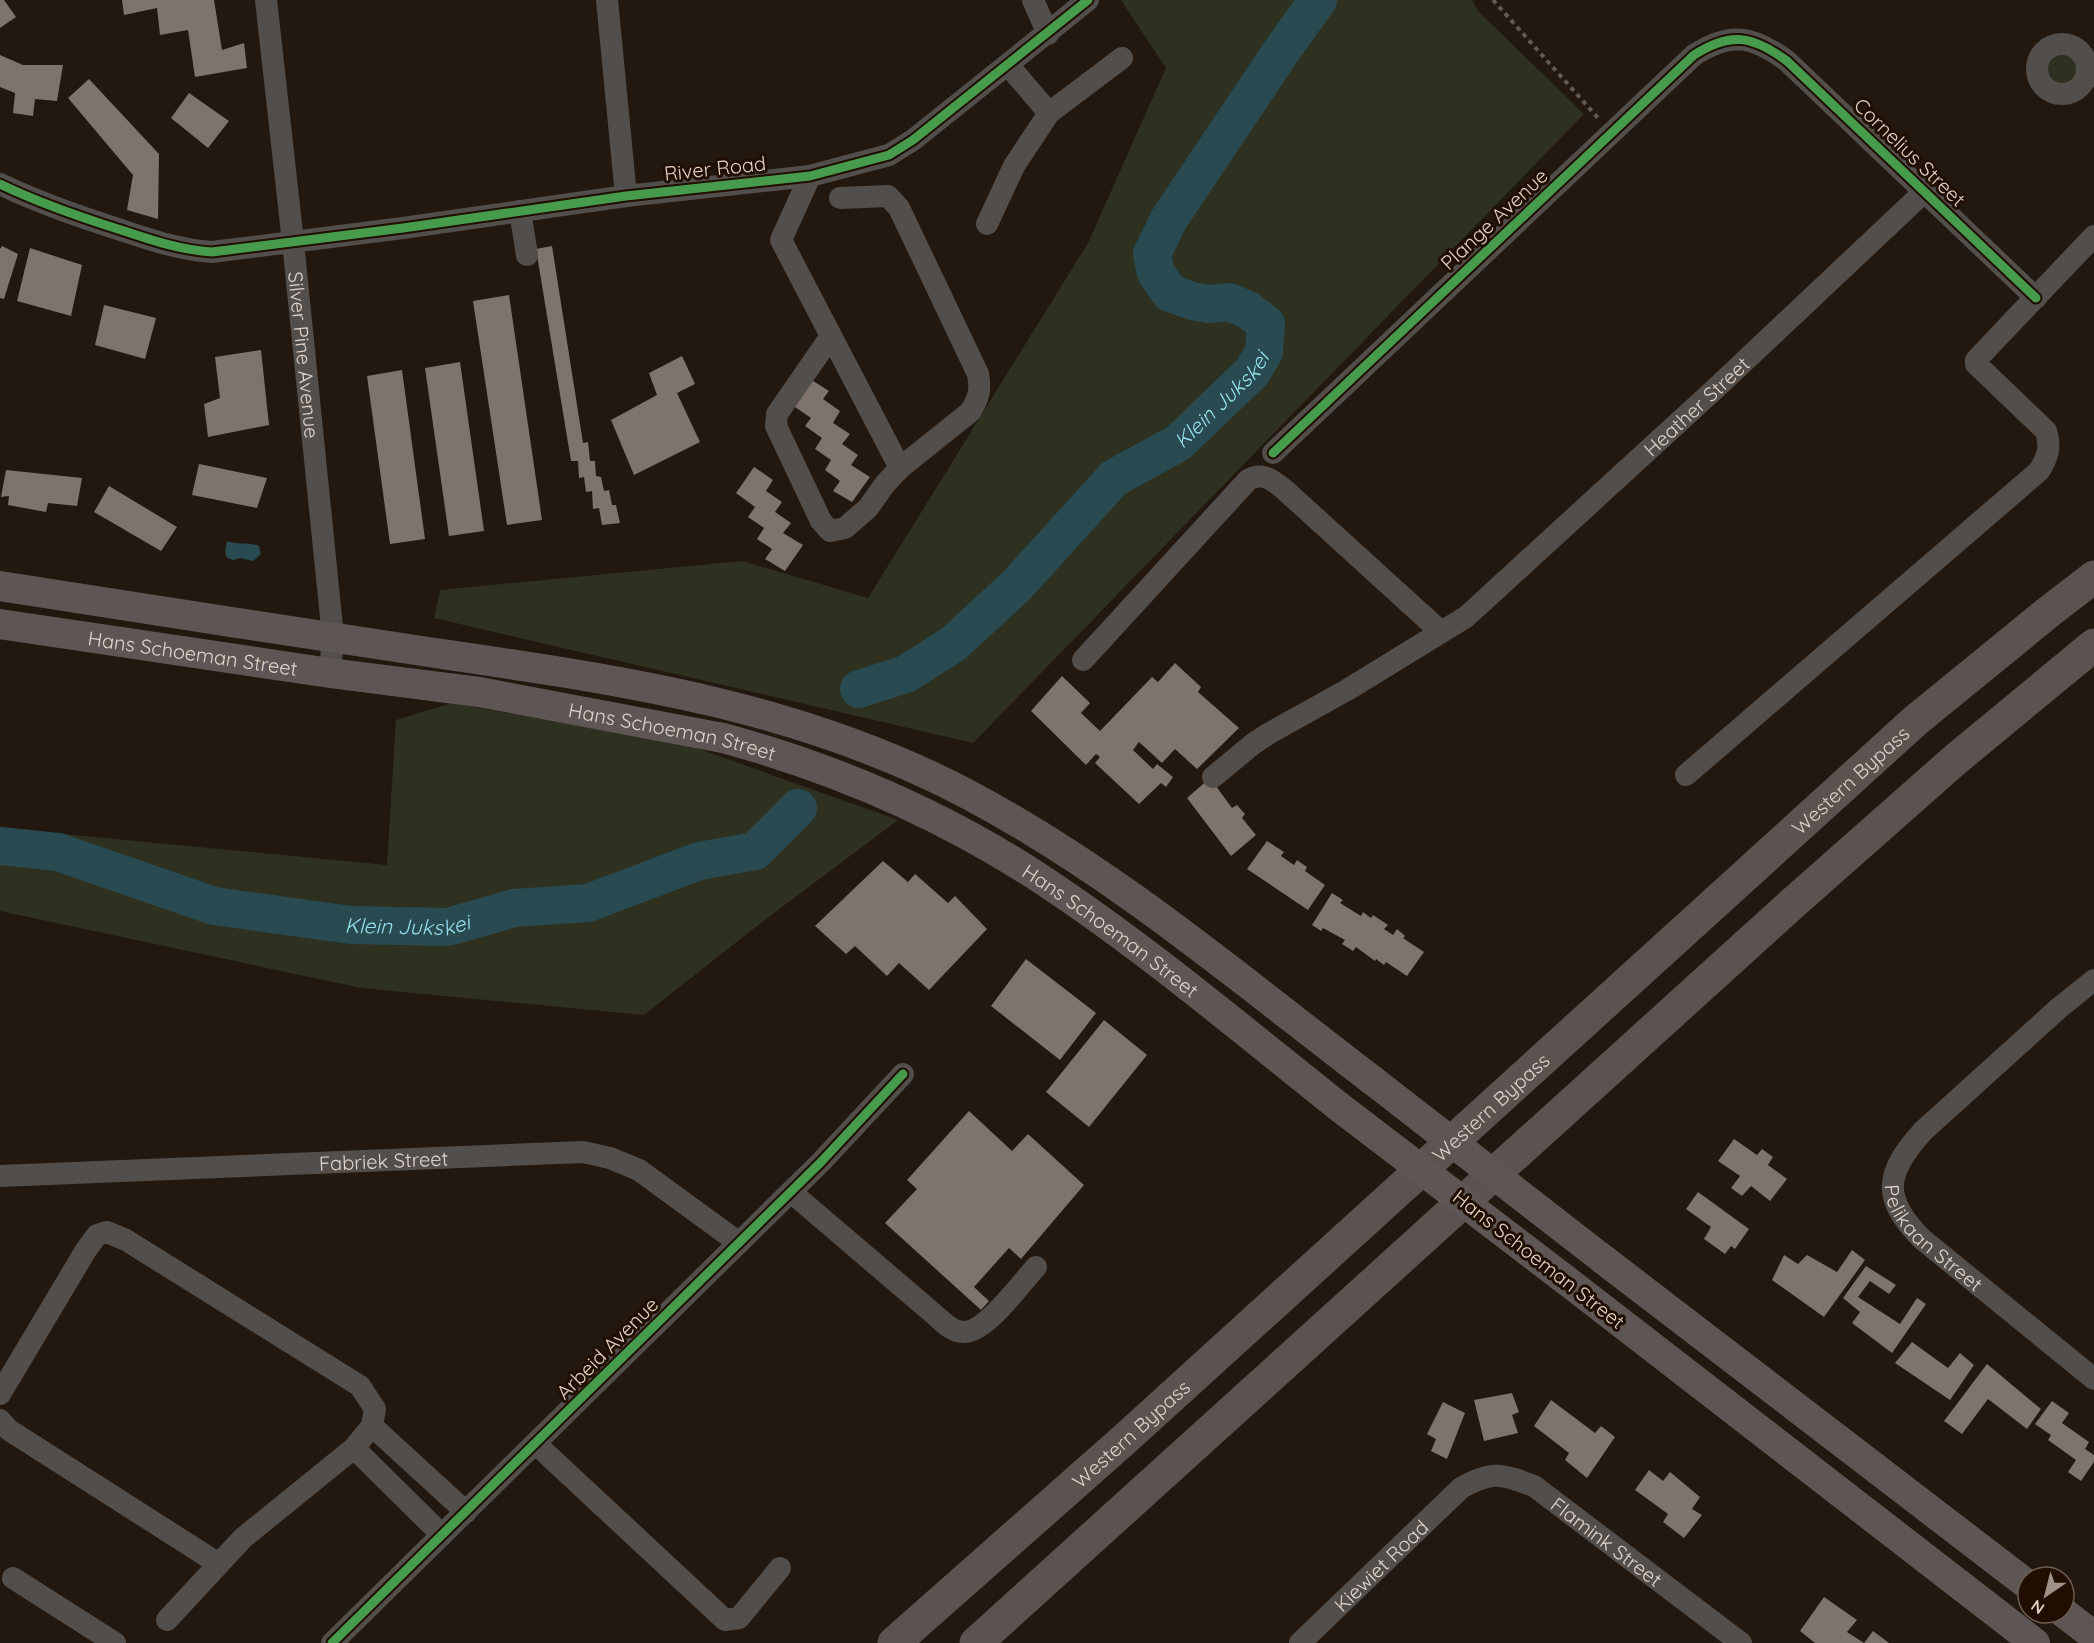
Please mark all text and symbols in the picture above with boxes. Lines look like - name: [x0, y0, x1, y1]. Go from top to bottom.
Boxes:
- street label: Cornelius Street: [1849, 92, 1971, 212]
- street label: River Road: [663, 150, 767, 186]
- street label: Plange Avenue: [1435, 163, 1553, 275]
- street label: Silver Pine Avenue: [284, 270, 325, 440]
- water label: Klein Jukskei: [1168, 345, 1276, 453]
- street label: Heather Street: [1638, 351, 1754, 461]
- street label: Hans Schoeman Street: [86, 625, 300, 681]
- street label: Hans Schoeman Street: [567, 697, 779, 765]
- street label: Western Bypass: [1786, 720, 1914, 840]
- street label: Hans Schoeman Street: [1018, 858, 1204, 1002]
- water label: Klein Jukskei: [344, 908, 475, 941]
- street label: Western Bypass: [1427, 1047, 1554, 1167]
- street label: Fabriek Street: [319, 1145, 449, 1175]
- street label: Pelikaan Street: [1880, 1183, 1988, 1296]
- street label: Hans Schoeman Street: [1448, 1184, 1630, 1334]
- street label: Arbeid Avenue: [551, 1292, 663, 1404]
- street label: Western Bypass: [1066, 1374, 1195, 1493]
- street label: Flamink Street: [1546, 1491, 1668, 1592]
- street label: Kiewiet Road: [1328, 1514, 1433, 1617]
- north arrow: [2016, 1565, 2076, 1625]
- text: N: [2027, 1596, 2048, 1619]

